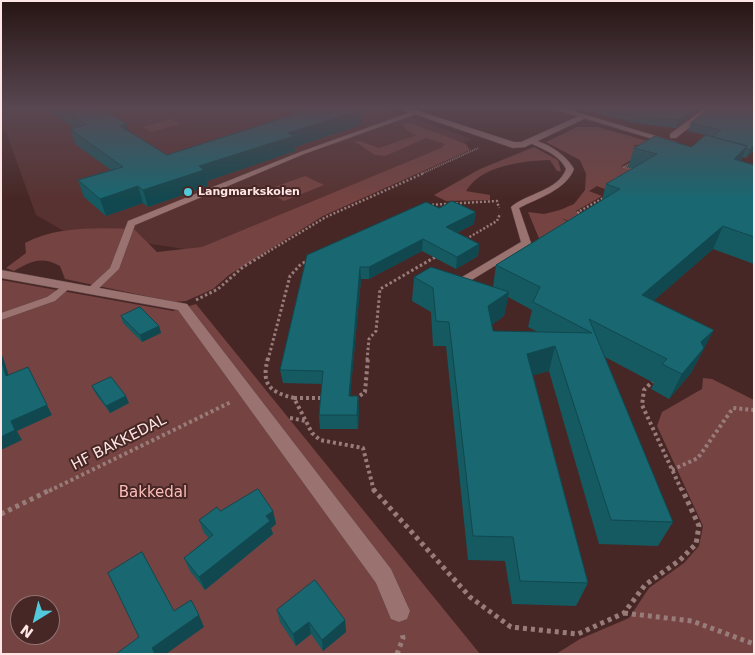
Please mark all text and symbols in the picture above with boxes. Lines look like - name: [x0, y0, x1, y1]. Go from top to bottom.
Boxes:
- place label: Langmarkskolen: [198, 185, 300, 199]
- marker: Langmarkskolen: [182, 186, 194, 198]
- street label: HF BAKKEDAL: [68, 411, 170, 475]
- park label: Bakkedal: [119, 484, 187, 502]
- north arrow: [10, 595, 60, 645]
- text: N: [17, 621, 36, 641]

